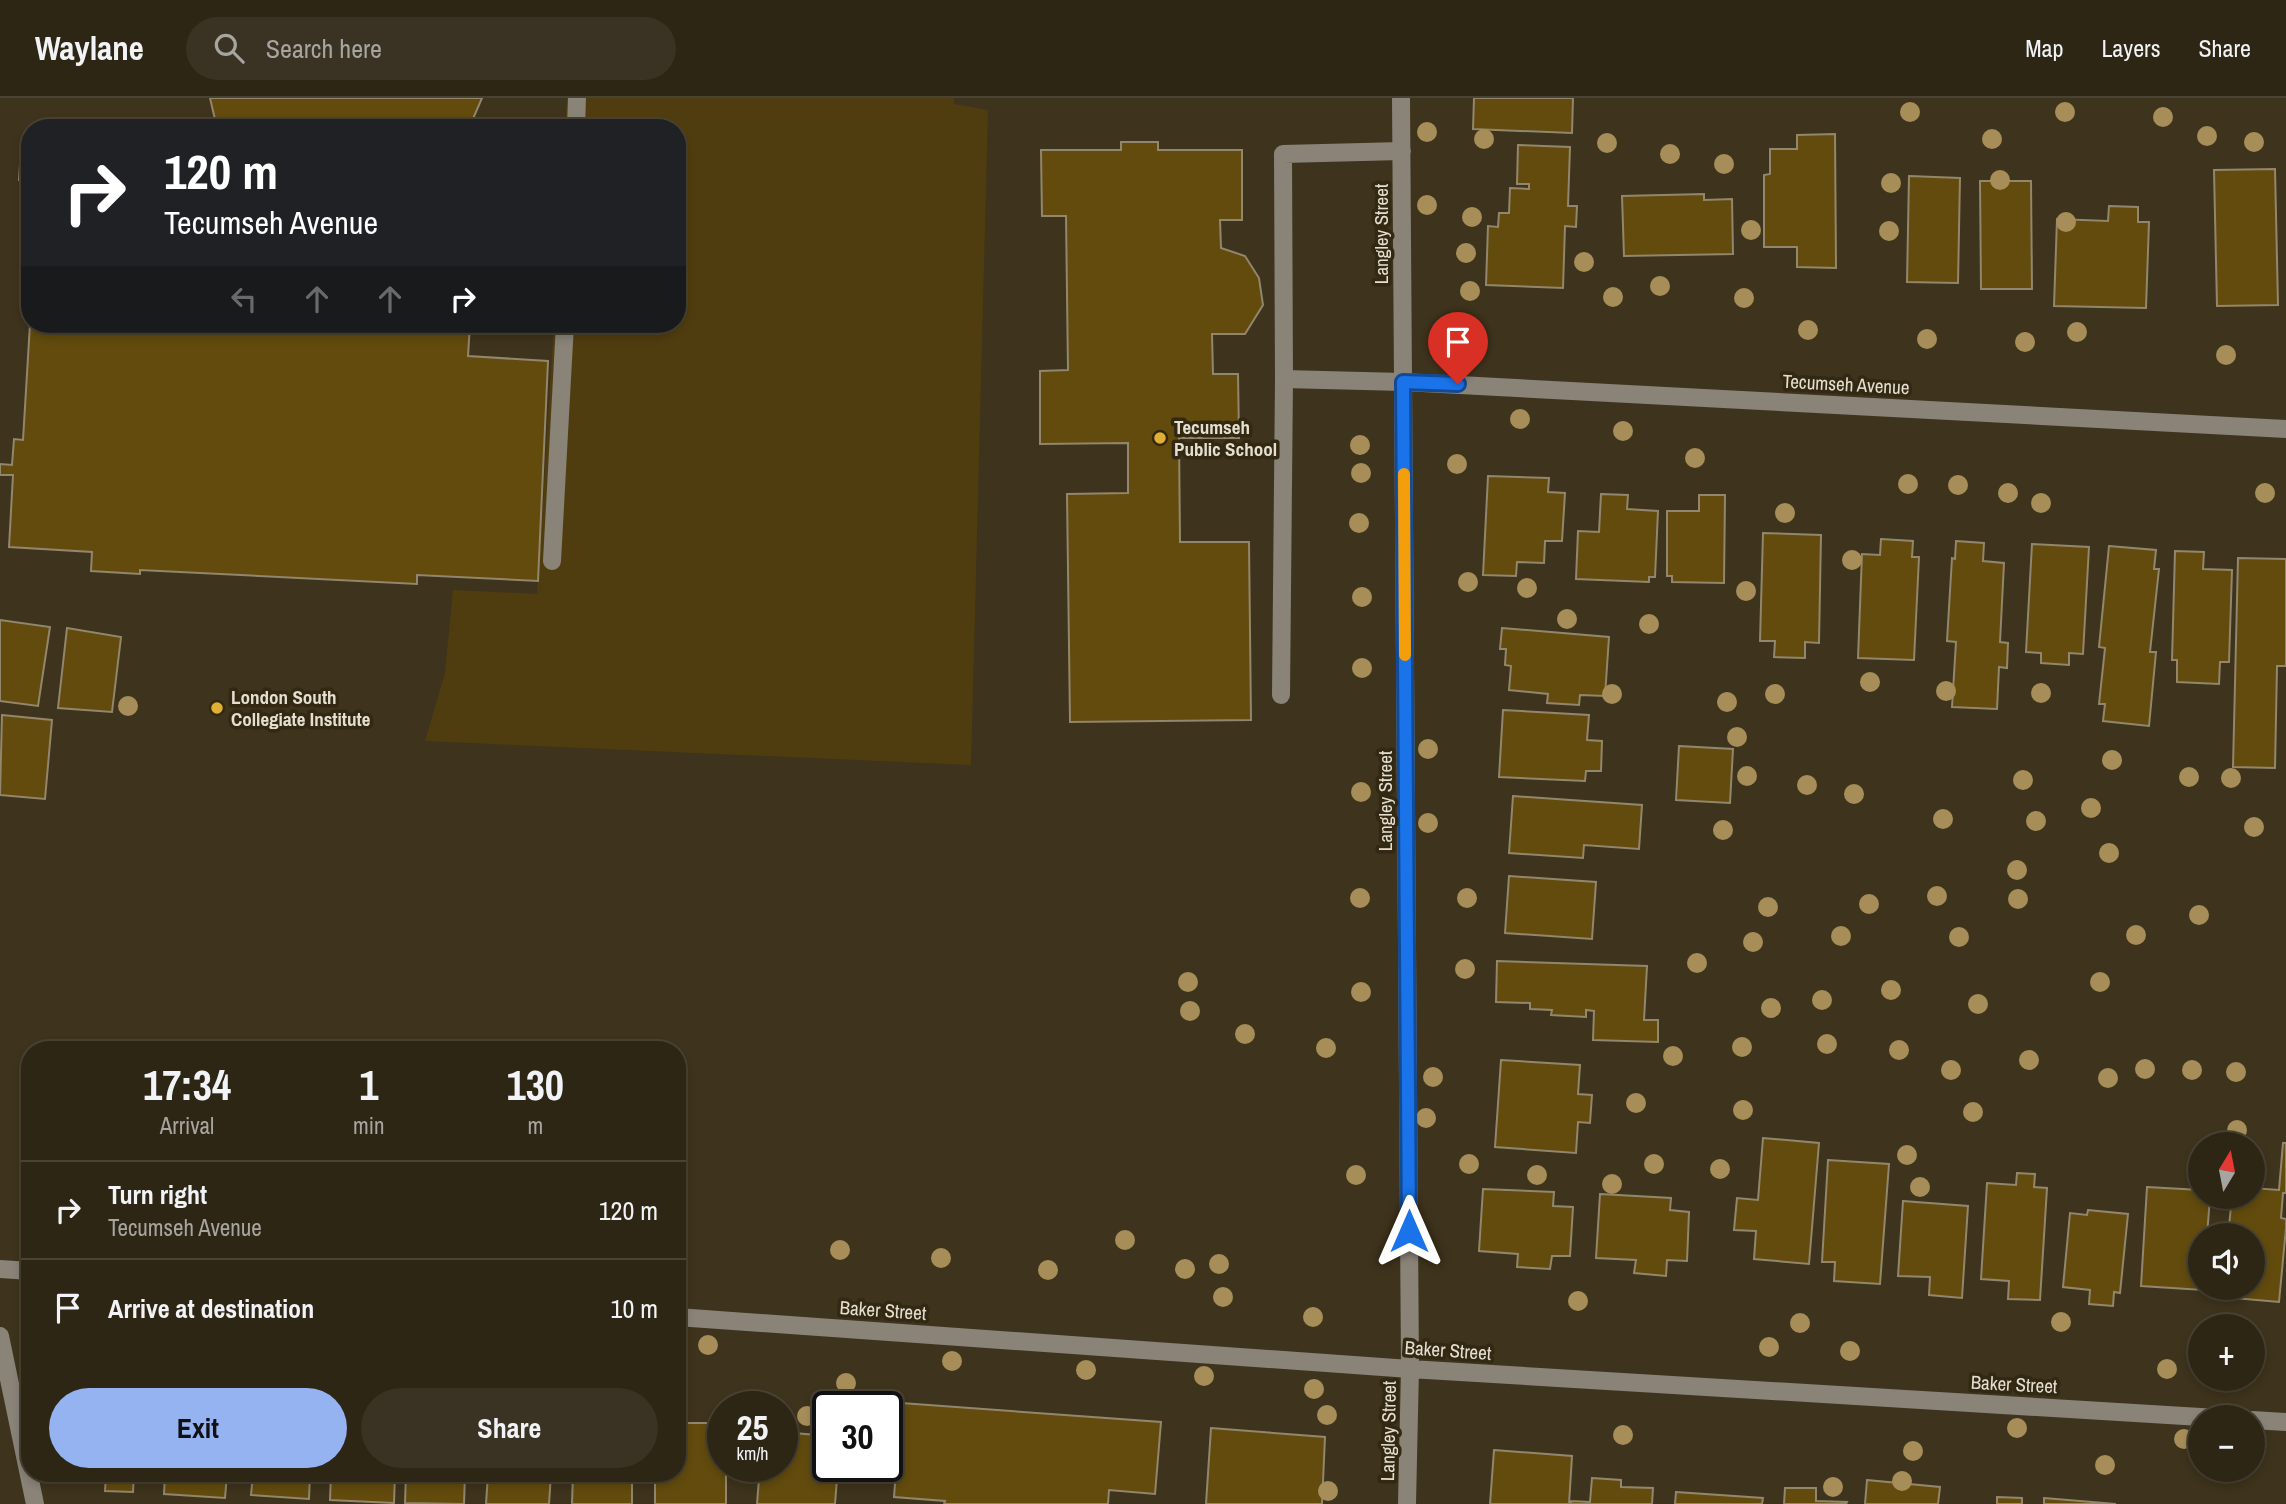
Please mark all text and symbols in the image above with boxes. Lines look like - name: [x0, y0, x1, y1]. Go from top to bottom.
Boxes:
- search box: [186, 17, 676, 80]
- text: Waylane: [35, 26, 144, 70]
- icon: search: [210, 29, 248, 67]
- text: Search here: [266, 31, 382, 66]
- text: Map: [2025, 32, 2063, 64]
- text: Layers: [2101, 32, 2160, 64]
- text: Share: [2198, 32, 2251, 64]
- text: 120 m: [164, 138, 278, 204]
- icon: right: [49, 147, 140, 238]
- street label: Langley Street: [1368, 183, 1394, 284]
- text: Tecumseh Avenue: [164, 201, 378, 244]
- icon: left: [225, 280, 263, 318]
- icon: ahead: [298, 280, 336, 318]
- icon: ahead: [371, 280, 409, 318]
- icon: right: [444, 280, 482, 318]
- pin: [1428, 312, 1488, 384]
- icon: arrive: [1439, 323, 1477, 361]
- street label: Tecumseh Avenue: [1782, 368, 1910, 400]
- place label: Tecumseh Public School: [1174, 414, 1277, 462]
- marker: Tecumseh Public School: [1152, 430, 1168, 446]
- place label: London South Collegiate Institute: [231, 684, 371, 732]
- marker: London South Collegiate Institute: [209, 700, 225, 716]
- street label: Langley Street: [1372, 750, 1398, 851]
- text: 17:34: [143, 1057, 231, 1113]
- text: 1: [359, 1057, 378, 1113]
- text: 130: [507, 1057, 564, 1113]
- text: Arrival: [160, 1110, 214, 1141]
- text: min: [353, 1110, 385, 1141]
- text: m: [527, 1110, 543, 1141]
- north arrow: [2188, 1132, 2264, 1209]
- map controls: [2188, 1132, 2265, 1482]
- text: Turn right: [108, 1177, 207, 1212]
- icon: right: [49, 1191, 87, 1229]
- text: 120 m: [599, 1193, 658, 1228]
- position arrow: [1372, 1194, 1446, 1268]
- text: Tecumseh Avenue: [108, 1212, 262, 1243]
- button: sound: [2188, 1223, 2265, 1300]
- icon: arrive: [49, 1289, 87, 1327]
- text: Arrive at destination: [108, 1291, 314, 1326]
- text: 10 m: [611, 1291, 658, 1326]
- street label: Baker Street: [839, 1294, 928, 1326]
- button: +: [2188, 1314, 2265, 1391]
- street label: Baker Street: [1404, 1334, 1493, 1366]
- street label: Baker Street: [1970, 1369, 2059, 1399]
- street label: Langley Street: [1374, 1380, 1402, 1481]
- button: Exit: [49, 1388, 347, 1468]
- button: Share: [361, 1388, 658, 1468]
- speed limit sign: 30: [812, 1391, 903, 1482]
- text: 25: [737, 1404, 768, 1451]
- button: −: [2188, 1405, 2265, 1482]
- text: km/h: [737, 1441, 769, 1466]

